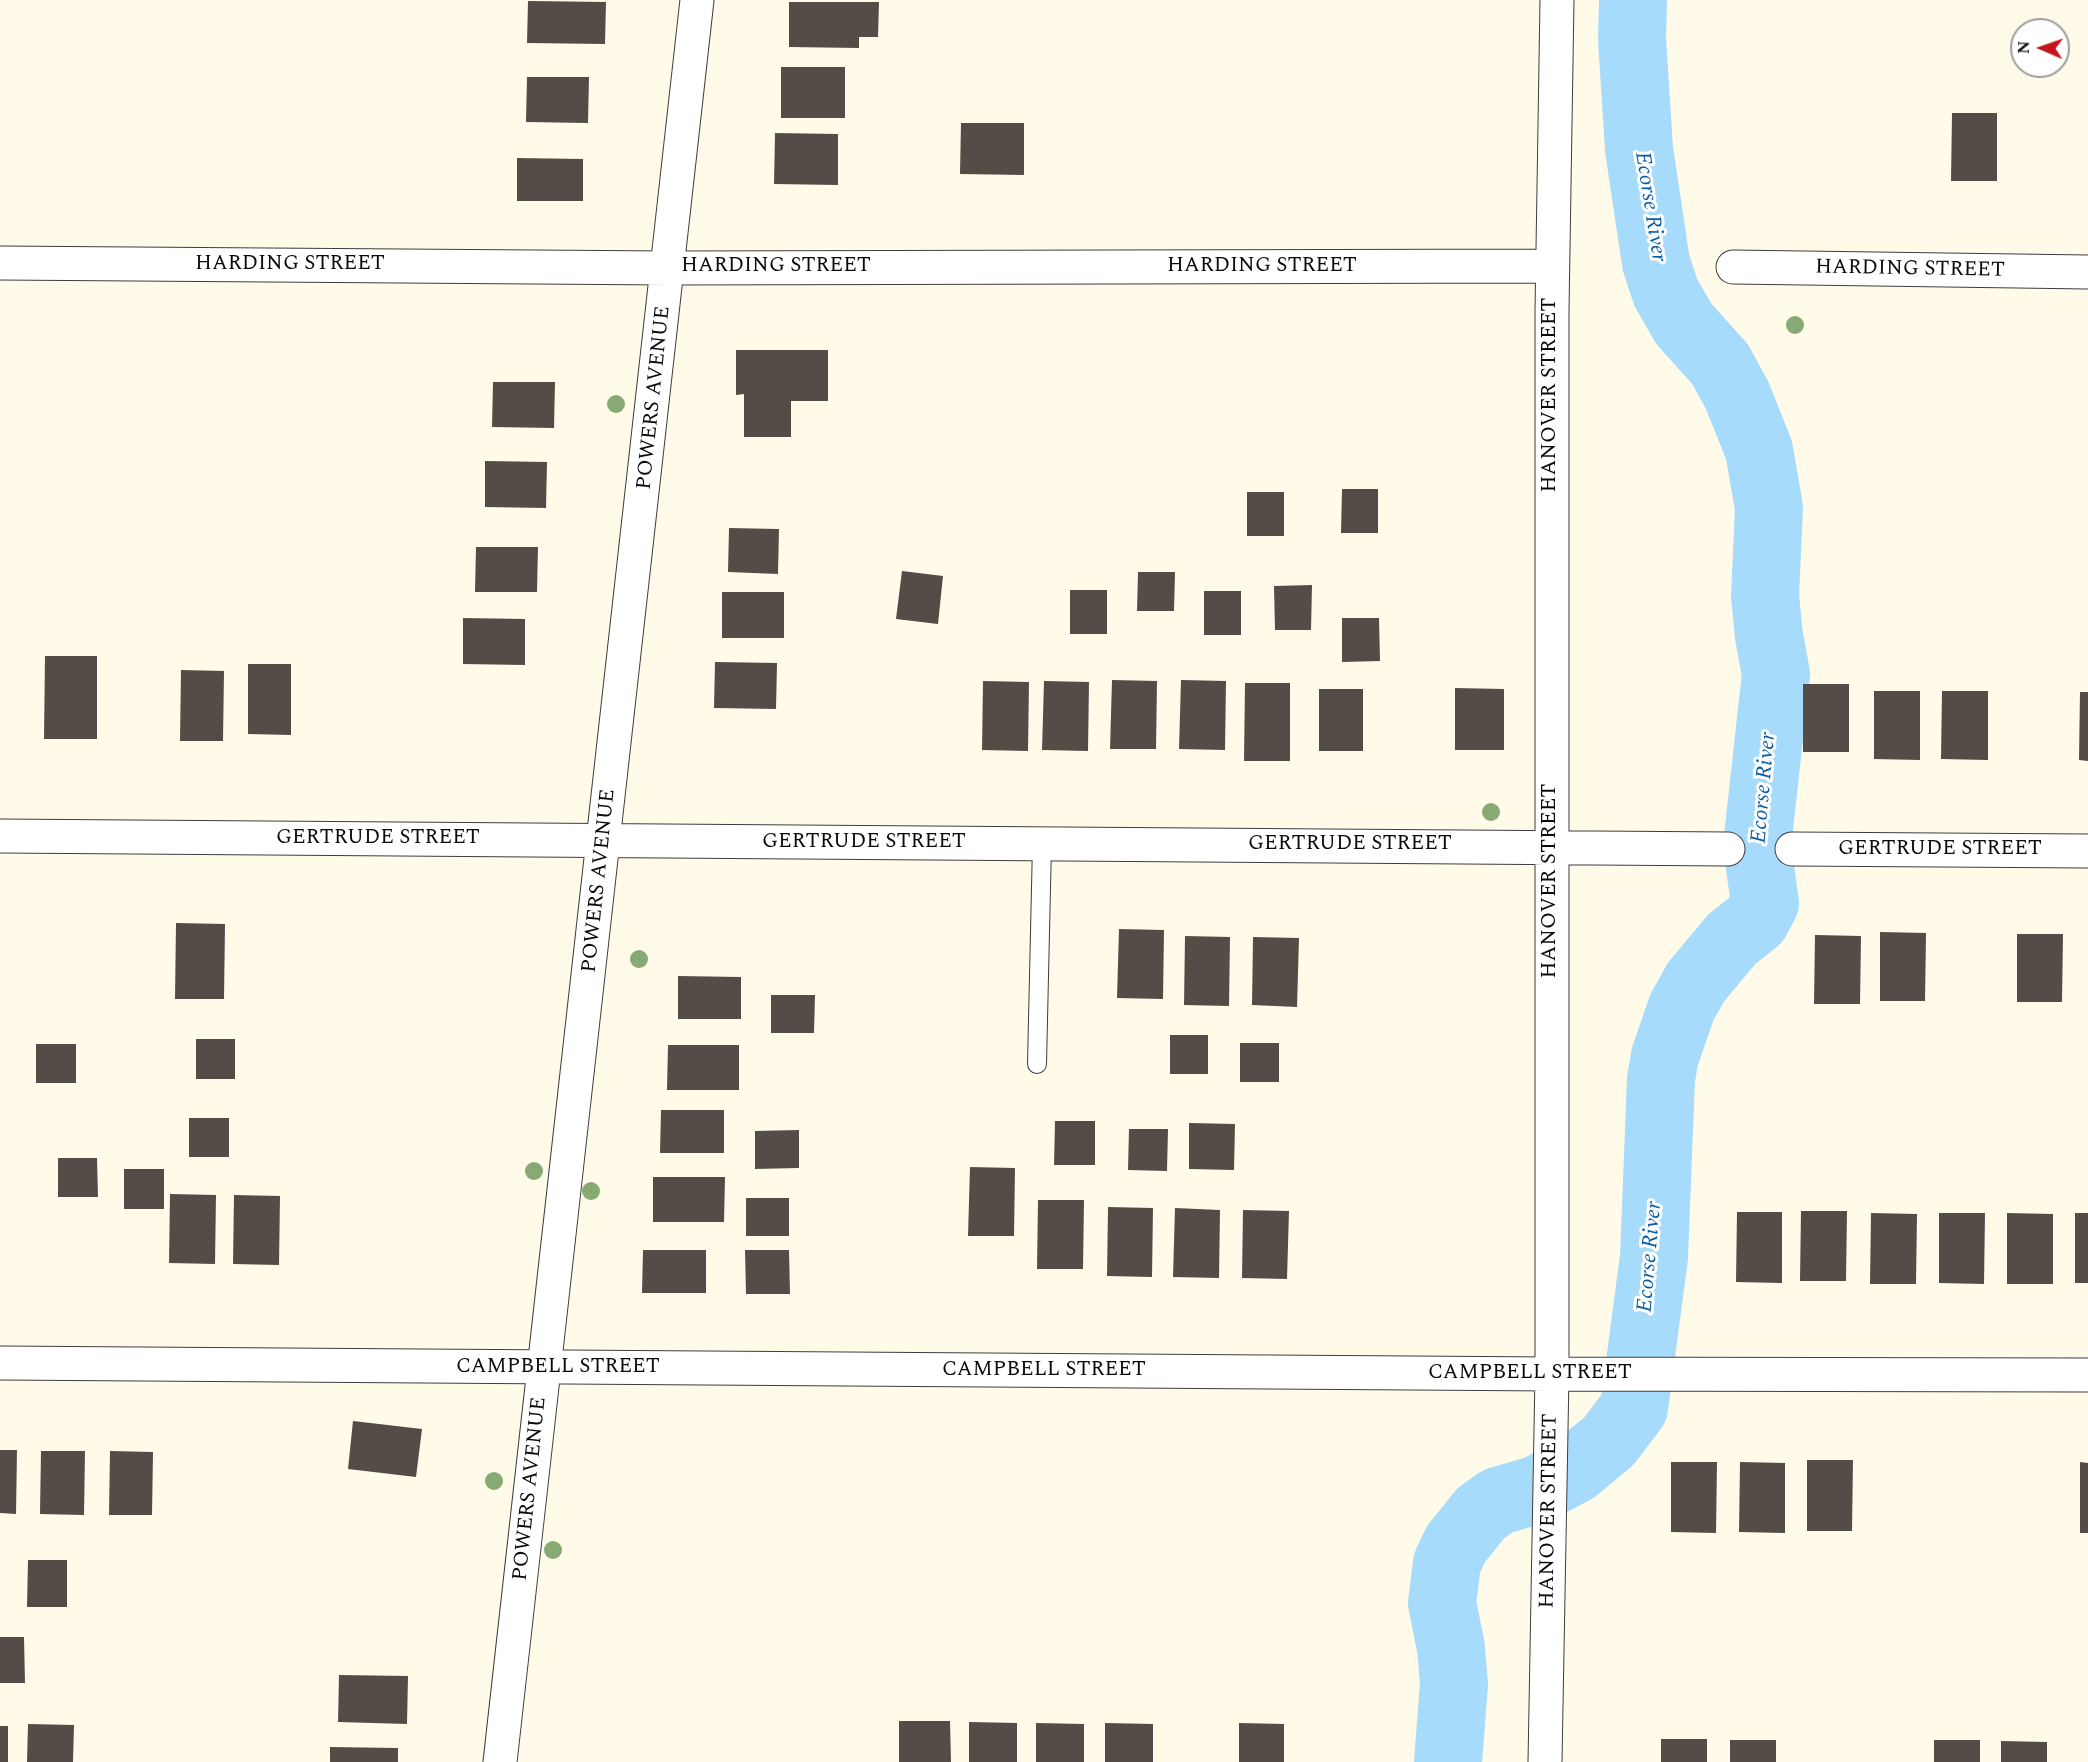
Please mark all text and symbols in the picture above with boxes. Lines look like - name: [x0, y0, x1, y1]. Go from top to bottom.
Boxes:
- north arrow: [2010, 18, 2070, 78]
- text: N: [2012, 40, 2036, 54]
- water label: Ecorse River: [1627, 150, 1671, 264]
- street label: HARDING STREET: [195, 252, 385, 278]
- street label: HARDING STREET: [681, 254, 871, 280]
- street label: HARDING STREET: [1167, 254, 1357, 280]
- street label: HARDING STREET: [1815, 256, 2005, 284]
- street label: HANOVER STREET: [1538, 298, 1564, 492]
- street label: POWERS AVENUE: [633, 305, 677, 491]
- water label: Ecorse River: [1747, 731, 1783, 845]
- street label: HANOVER STREET: [1538, 784, 1564, 978]
- street label: POWERS AVENUE: [578, 788, 622, 974]
- street label: GERTRUDE STREET: [276, 826, 480, 852]
- street label: GERTRUDE STREET: [762, 830, 966, 856]
- street label: GERTRUDE STREET: [1248, 832, 1452, 858]
- street label: GERTRUDE STREET: [1838, 837, 2042, 863]
- water label: Ecorse River: [1633, 1200, 1669, 1314]
- street label: CAMPBELL STREET: [456, 1355, 660, 1381]
- street label: CAMPBELL STREET: [942, 1358, 1146, 1384]
- street label: CAMPBELL STREET: [1428, 1361, 1632, 1387]
- street label: POWERS AVENUE: [509, 1396, 553, 1582]
- street label: HANOVER STREET: [1536, 1413, 1564, 1609]

